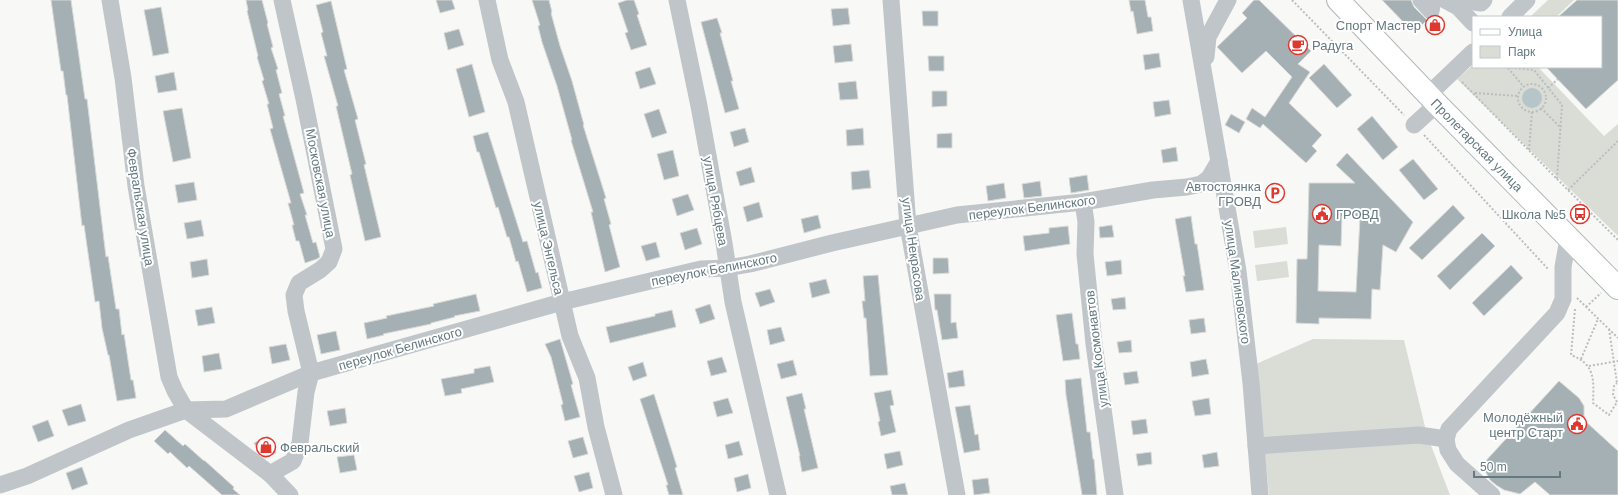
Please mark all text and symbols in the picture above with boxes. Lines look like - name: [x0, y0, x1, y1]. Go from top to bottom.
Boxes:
- shop icon: Спорт Мастер: [1424, 14, 1446, 36]
- legend: [1472, 16, 1602, 68]
- place label: Спорт Мастер: [1336, 18, 1421, 33]
- text: Улица: [1508, 25, 1542, 39]
- cafe icon: Радуга: [1287, 34, 1309, 56]
- place label: Радуга: [1312, 38, 1354, 53]
- text: Парк: [1508, 45, 1536, 59]
- street label: Пролетарская улица: [1428, 96, 1526, 195]
- street label: Московская улица: [303, 127, 339, 240]
- street label: Февральская улица: [124, 147, 157, 268]
- street label: улица Рябцева: [700, 155, 731, 248]
- place label: Автостоянка ГРОВД: [1186, 179, 1262, 209]
- parking icon: Автостоянка ГРОВД: [1264, 182, 1286, 204]
- street label: переулок Белинского: [968, 192, 1096, 223]
- street label: улица Некрасова: [899, 197, 928, 302]
- street label: улица Энгельса: [530, 200, 567, 297]
- public building icon: ГРОВД: [1311, 203, 1333, 225]
- bus stop icon: Школа №5: [1569, 203, 1591, 225]
- place label: ГРОВД: [1336, 207, 1379, 222]
- place label: Школа №5: [1502, 207, 1566, 222]
- street label: улица Малиновского: [1221, 219, 1254, 345]
- street label: переулок Белинского: [650, 250, 778, 289]
- street label: улица Космонавтов: [1082, 289, 1111, 408]
- street label: переулок Белинского: [337, 324, 464, 373]
- place label: Молодёжный центр Старт: [1483, 410, 1563, 440]
- public building icon: Молодёжный центр Старт: [1566, 413, 1588, 435]
- shop icon: Февральский: [255, 436, 277, 458]
- place label: Февральский: [280, 440, 360, 455]
- scale bar: [1474, 453, 1560, 479]
- text: 50 m: [1480, 460, 1507, 474]

